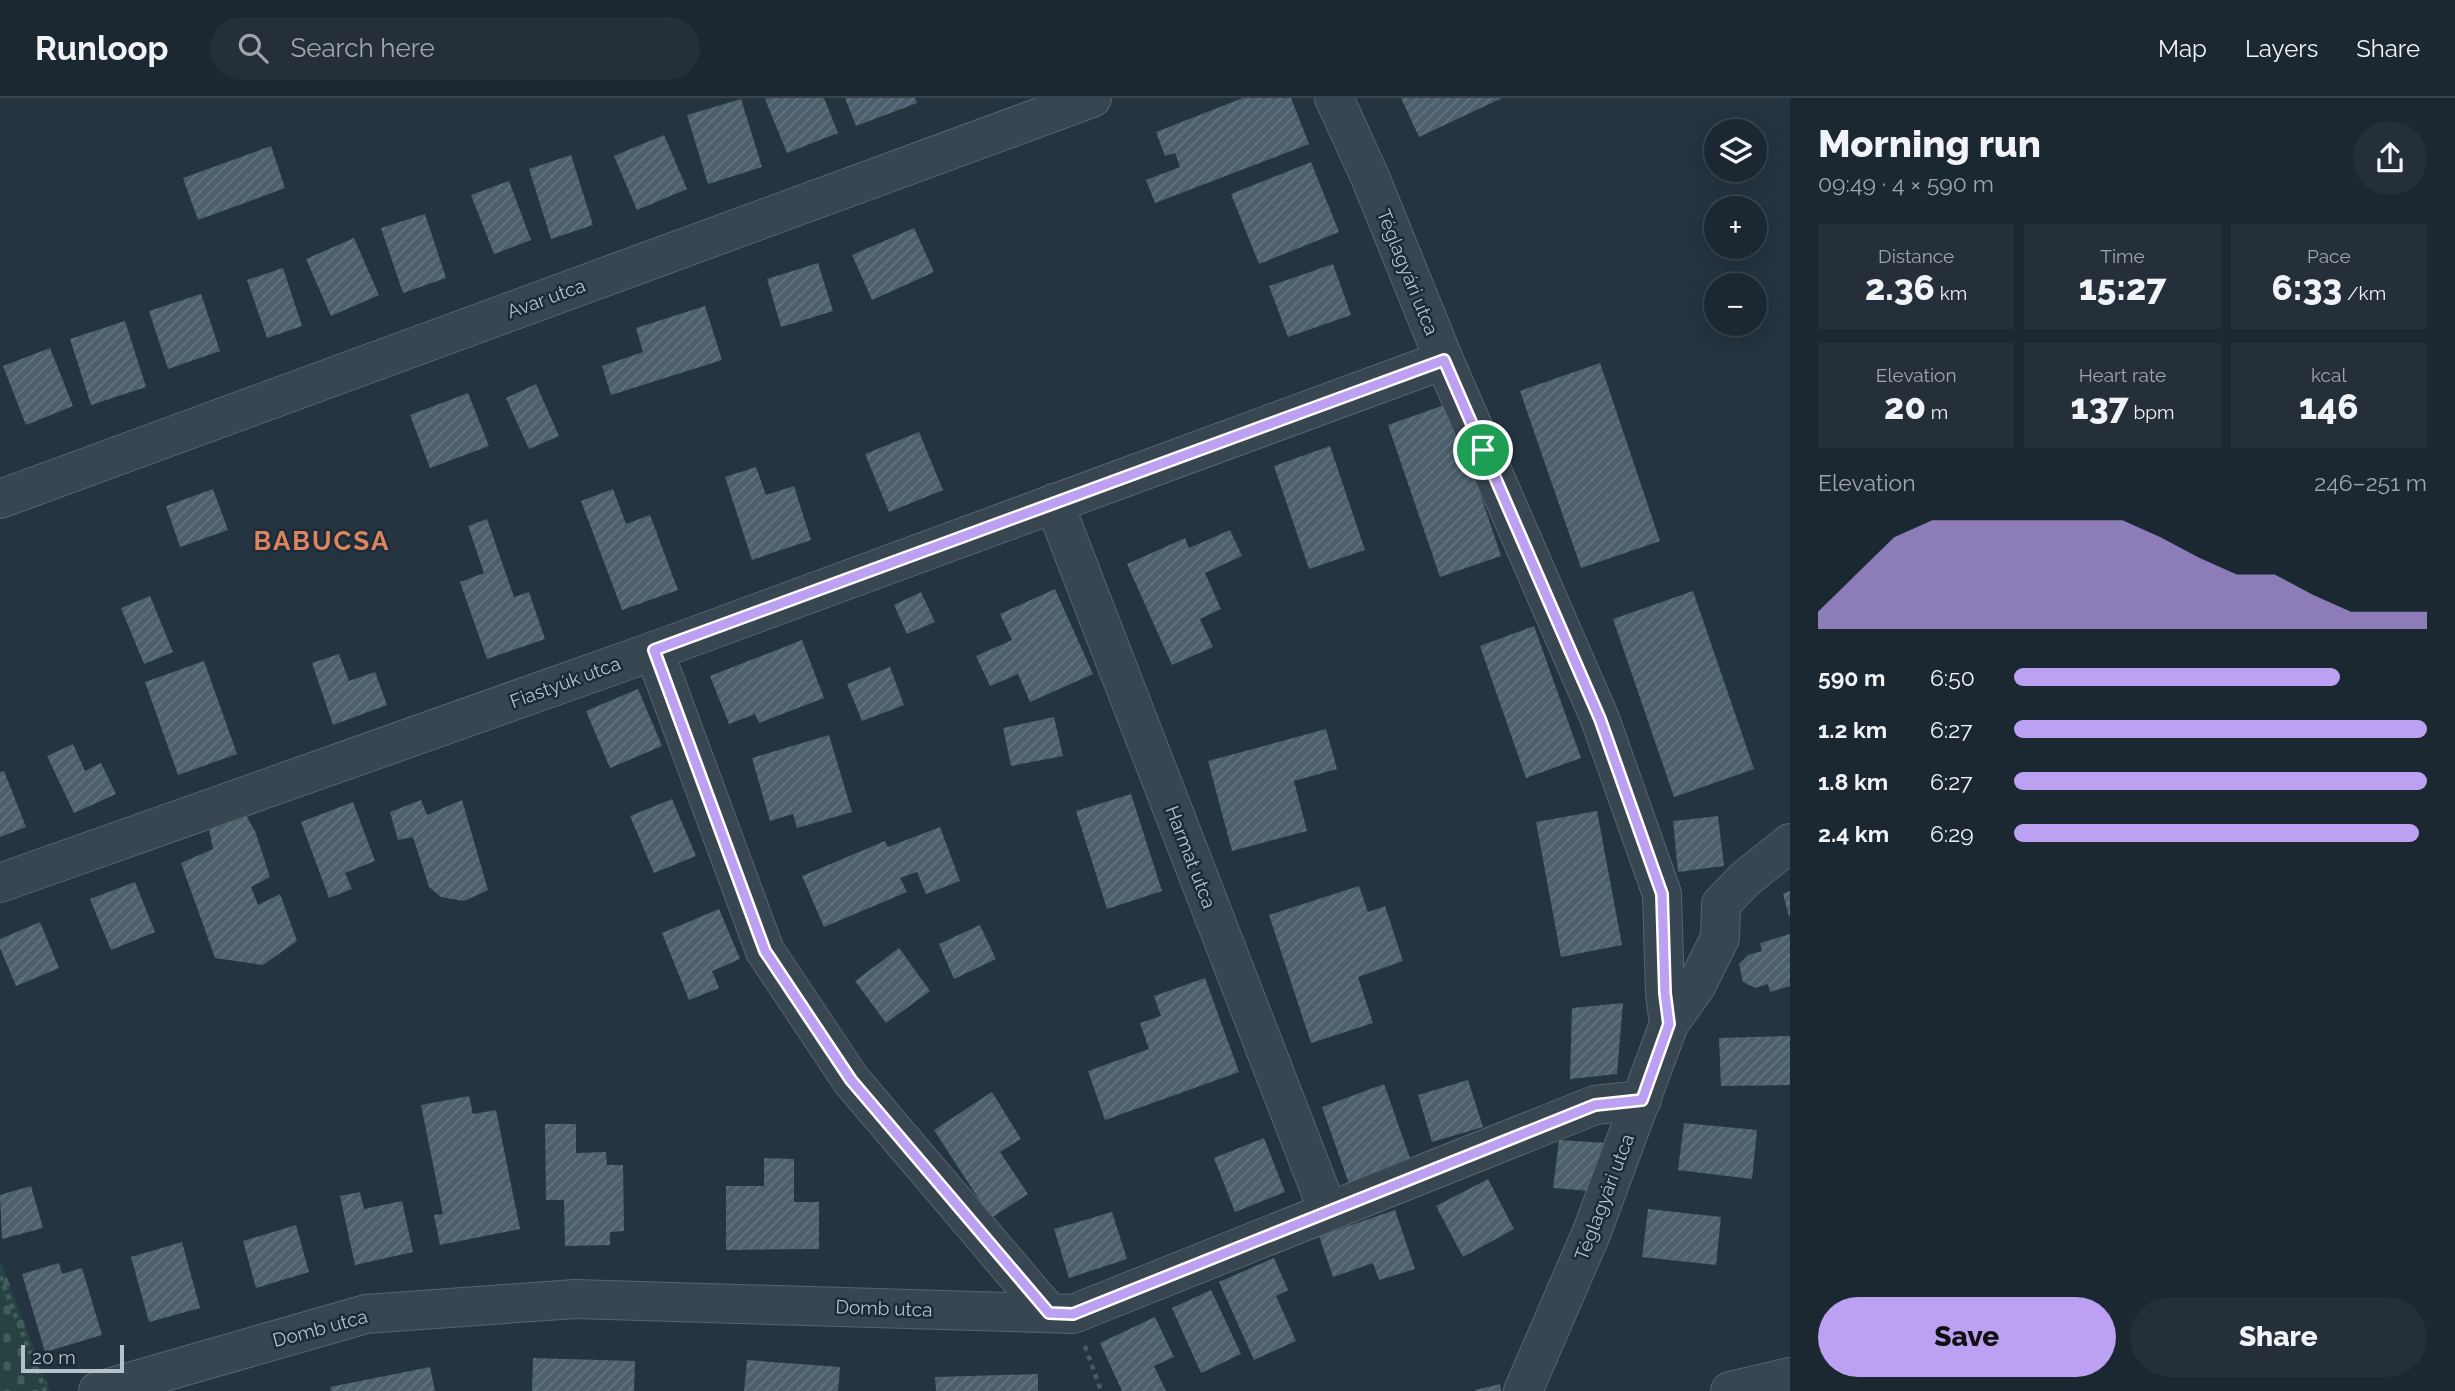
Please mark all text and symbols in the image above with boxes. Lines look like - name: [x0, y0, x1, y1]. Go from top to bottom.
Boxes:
- search box: [210, 17, 700, 80]
- text: Runloop: [35, 29, 168, 68]
- icon: search: [234, 29, 272, 67]
- text: Search here: [290, 33, 435, 63]
- text: Map: [2158, 34, 2207, 63]
- text: Layers: [2245, 34, 2318, 63]
- text: Share: [2356, 34, 2420, 63]
- map controls: [1704, 119, 1767, 336]
- button: layers: [1704, 119, 1767, 182]
- text: Morning run: [1818, 121, 2041, 166]
- button: share: [2353, 121, 2427, 195]
- text: 09:49 · 4 × 590 m: [1818, 170, 1994, 197]
- button: +: [1704, 196, 1767, 259]
- street label: Téglagyári utca: [1373, 206, 1443, 338]
- text: Distance: [1878, 245, 1954, 267]
- text: Time: [2100, 245, 2145, 267]
- text: Pace: [2307, 245, 2351, 267]
- text: 2.36: [1865, 267, 1935, 308]
- text: 15:27: [2079, 267, 2166, 308]
- text: 6:33: [2272, 267, 2342, 308]
- button: −: [1704, 273, 1767, 336]
- street label: Avar utca: [504, 274, 588, 322]
- text: km: [1935, 282, 1967, 304]
- text: /km: [2342, 282, 2386, 304]
- text: Elevation: [1876, 364, 1957, 386]
- text: Heart rate: [2079, 364, 2166, 386]
- text: kcal: [2311, 364, 2347, 386]
- text: 20: [1884, 386, 1926, 427]
- text: 137: [2071, 386, 2129, 427]
- text: 146: [2299, 386, 2359, 427]
- text: m: [1926, 401, 1948, 423]
- text: bpm: [2129, 401, 2174, 423]
- pin: [1453, 420, 1513, 480]
- icon: arrive: [1464, 431, 1502, 469]
- text: Elevation: [1818, 469, 1916, 496]
- text: 246–251 m: [2314, 469, 2427, 496]
- district label: BABUCSA: [254, 526, 390, 556]
- street label: Fiastyúk utca: [507, 652, 623, 712]
- text: 590 m: [1818, 664, 1885, 691]
- text: 6:50: [1930, 664, 1975, 691]
- text: 1.2 km: [1818, 716, 1887, 743]
- text: 6:27: [1930, 716, 1972, 743]
- text: 1.8 km: [1818, 768, 1888, 795]
- text: 6:27: [1930, 768, 1972, 795]
- street label: Harmat utca: [1161, 803, 1221, 911]
- text: 2.4 km: [1818, 820, 1889, 847]
- text: 6:29: [1930, 820, 1974, 847]
- street label: Téglagyári utca: [1570, 1131, 1638, 1263]
- street label: Domb utca: [835, 1295, 933, 1321]
- button: Save: [1818, 1297, 2116, 1377]
- button: Share: [2130, 1297, 2427, 1377]
- street label: Domb utca: [270, 1305, 370, 1351]
- scale bar: [21, 1342, 124, 1374]
- text: 20 m: [32, 1346, 76, 1368]

